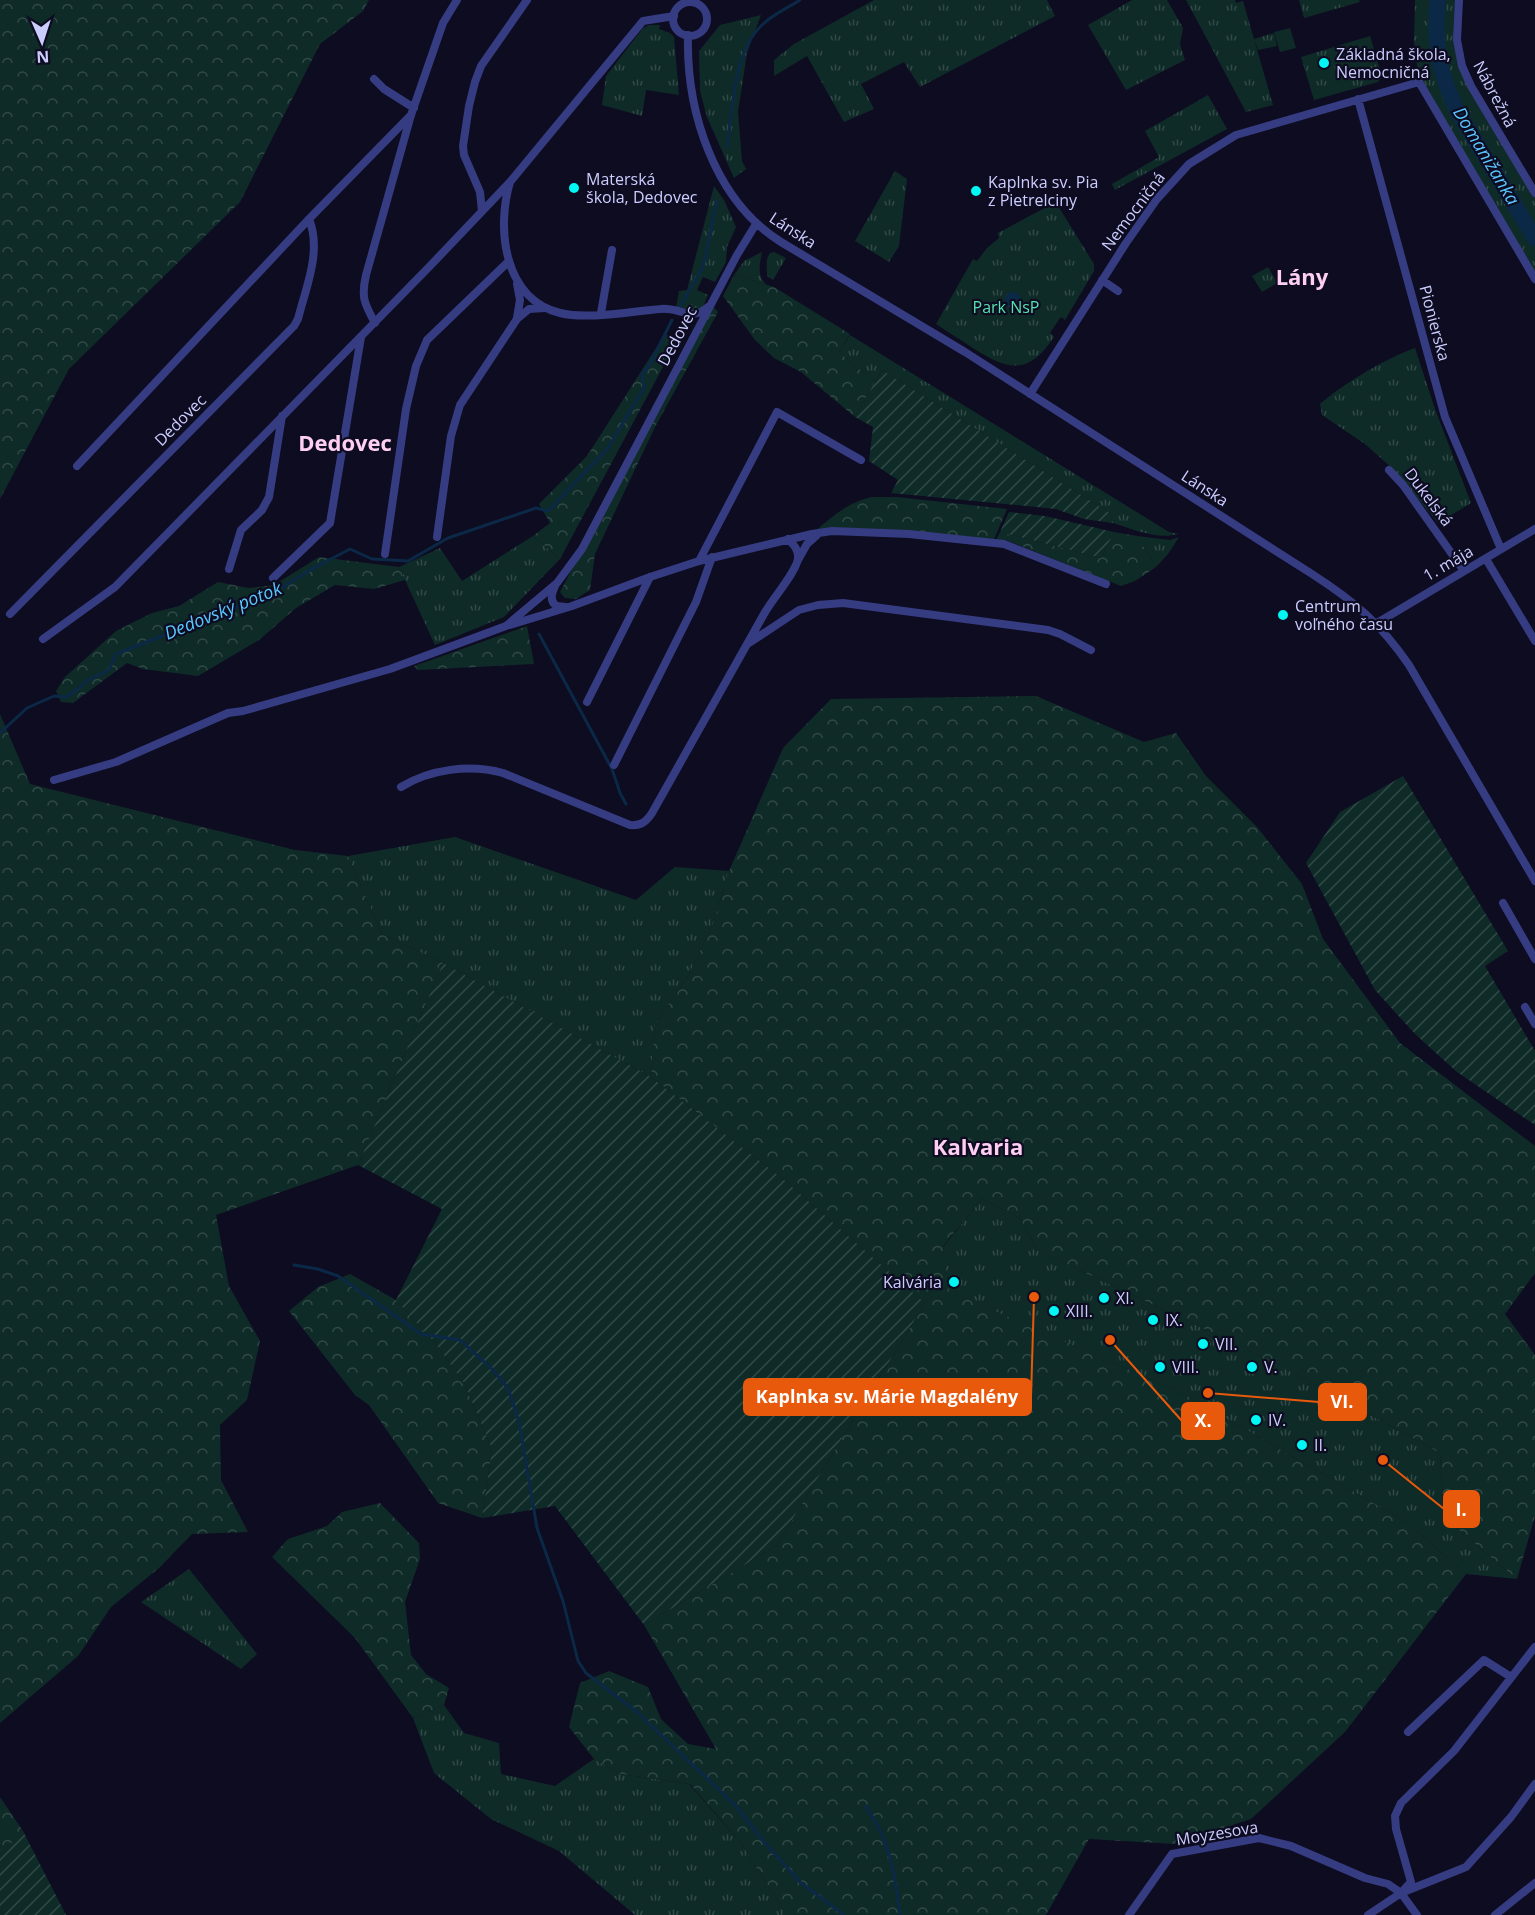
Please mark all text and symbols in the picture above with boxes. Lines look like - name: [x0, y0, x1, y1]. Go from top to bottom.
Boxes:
- north arrow: [12, 12, 72, 72]
- place label: Základná škola, Nemocničná: [1336, 43, 1451, 83]
- text: N: [36, 46, 50, 68]
- marker: Základná škola, Nemocničná: [1317, 56, 1331, 70]
- street label: Nábrežná: [1468, 57, 1522, 131]
- water label: Domanižanka: [1448, 102, 1526, 209]
- street label: Nemocničná: [1096, 167, 1170, 255]
- place label: Materská škola, Dedovec: [586, 168, 698, 208]
- place label: Kaplnka sv. Pia z Pietrelciny: [988, 171, 1098, 211]
- marker: Materská škola, Dedovec: [567, 181, 581, 195]
- marker: Kaplnka sv. Pia z Pietrelciny: [969, 184, 983, 198]
- street label: Lánska: [765, 207, 821, 253]
- district label: Lány: [1276, 261, 1329, 291]
- street label: Pionierska: [1414, 283, 1456, 363]
- park label: Park NsP: [973, 296, 1039, 318]
- street label: Dedovec: [652, 302, 702, 370]
- street label: Dedovec: [149, 389, 211, 451]
- district label: Dedovec: [298, 427, 392, 457]
- street label: Dukelská: [1400, 463, 1458, 531]
- street label: Lánska: [1177, 465, 1233, 511]
- street label: 1. mája: [1419, 540, 1477, 586]
- water label: Dedovský potok: [160, 575, 286, 645]
- place label: Centrum voľného času: [1295, 595, 1393, 635]
- marker: Centrum voľného času: [1276, 608, 1290, 622]
- district label: Kalvaria: [933, 1131, 1023, 1161]
- place label: Kalvária: [883, 1271, 942, 1293]
- marker: Kalvária: [947, 1275, 961, 1289]
- place label: XI.: [1116, 1287, 1134, 1309]
- marker: XI.: [1097, 1291, 1111, 1305]
- place label: XIII.: [1066, 1300, 1093, 1322]
- marker: XIII.: [1047, 1304, 1061, 1318]
- place label: IX.: [1165, 1309, 1183, 1331]
- marker: IX.: [1146, 1313, 1160, 1327]
- place label: VII.: [1215, 1333, 1238, 1355]
- marker: VII.: [1196, 1337, 1210, 1351]
- place label: VIII.: [1172, 1356, 1199, 1378]
- place label: V.: [1264, 1356, 1278, 1378]
- marker: VIII.: [1153, 1360, 1167, 1374]
- marker: V.: [1245, 1360, 1259, 1374]
- callout: Kaplnka sv. Márie Magdalény: [744, 1379, 1031, 1415]
- text: Kaplnka sv. Márie Magdalény: [756, 1384, 1019, 1408]
- callout: VI.: [1319, 1384, 1366, 1420]
- text: VI.: [1331, 1389, 1353, 1413]
- callout: X.: [1182, 1403, 1224, 1439]
- text: X.: [1194, 1408, 1212, 1432]
- place label: IV.: [1268, 1409, 1286, 1431]
- marker: IV.: [1249, 1413, 1263, 1427]
- place label: II.: [1314, 1434, 1327, 1456]
- marker: II.: [1295, 1438, 1309, 1452]
- callout: I.: [1444, 1491, 1479, 1527]
- text: I.: [1455, 1497, 1467, 1521]
- street label: Moyzesova: [1174, 1816, 1260, 1850]

